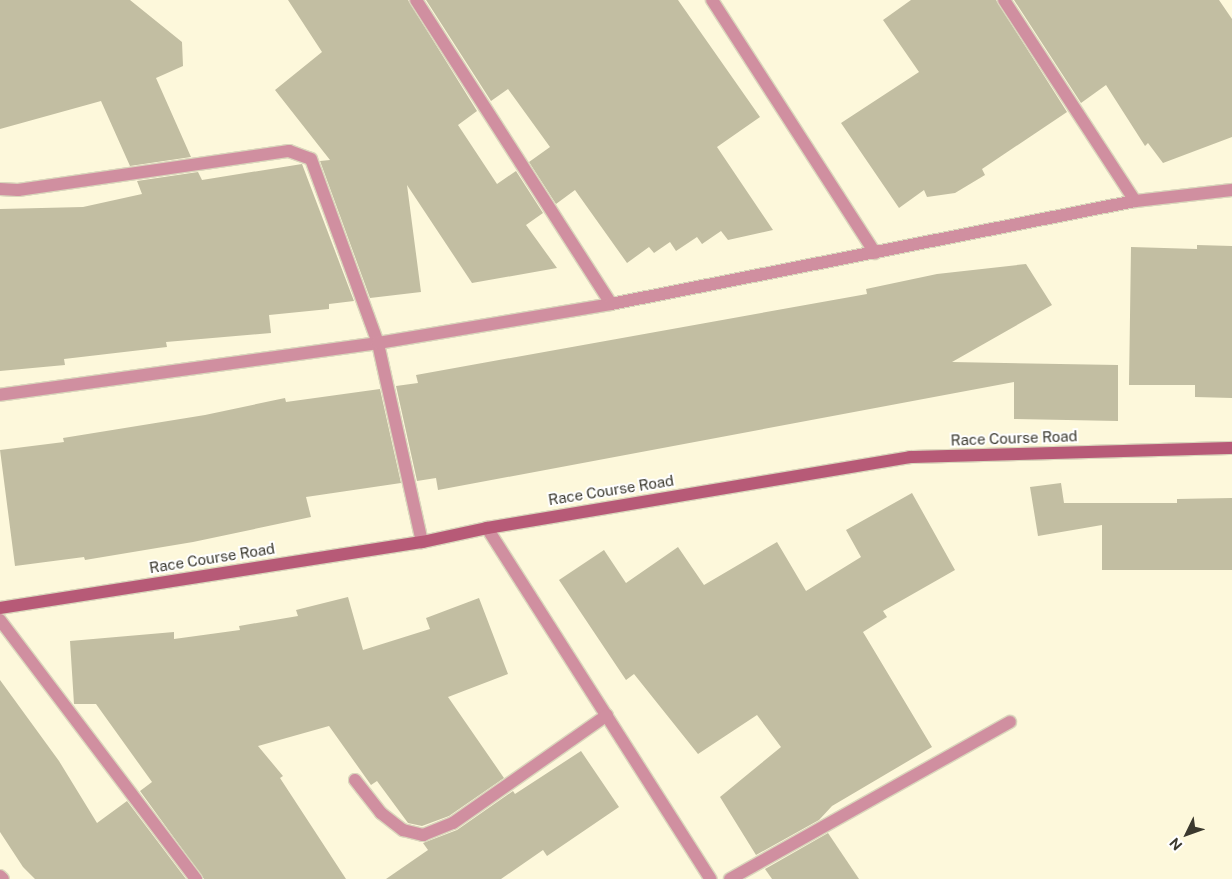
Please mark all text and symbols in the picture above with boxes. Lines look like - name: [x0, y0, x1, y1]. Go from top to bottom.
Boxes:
- street label: Race Course Road: [950, 427, 1078, 449]
- street label: Race Course Road: [547, 471, 675, 509]
- street label: Race Course Road: [148, 539, 276, 577]
- north arrow: [1162, 809, 1212, 859]
- text: N: [1166, 835, 1185, 853]

